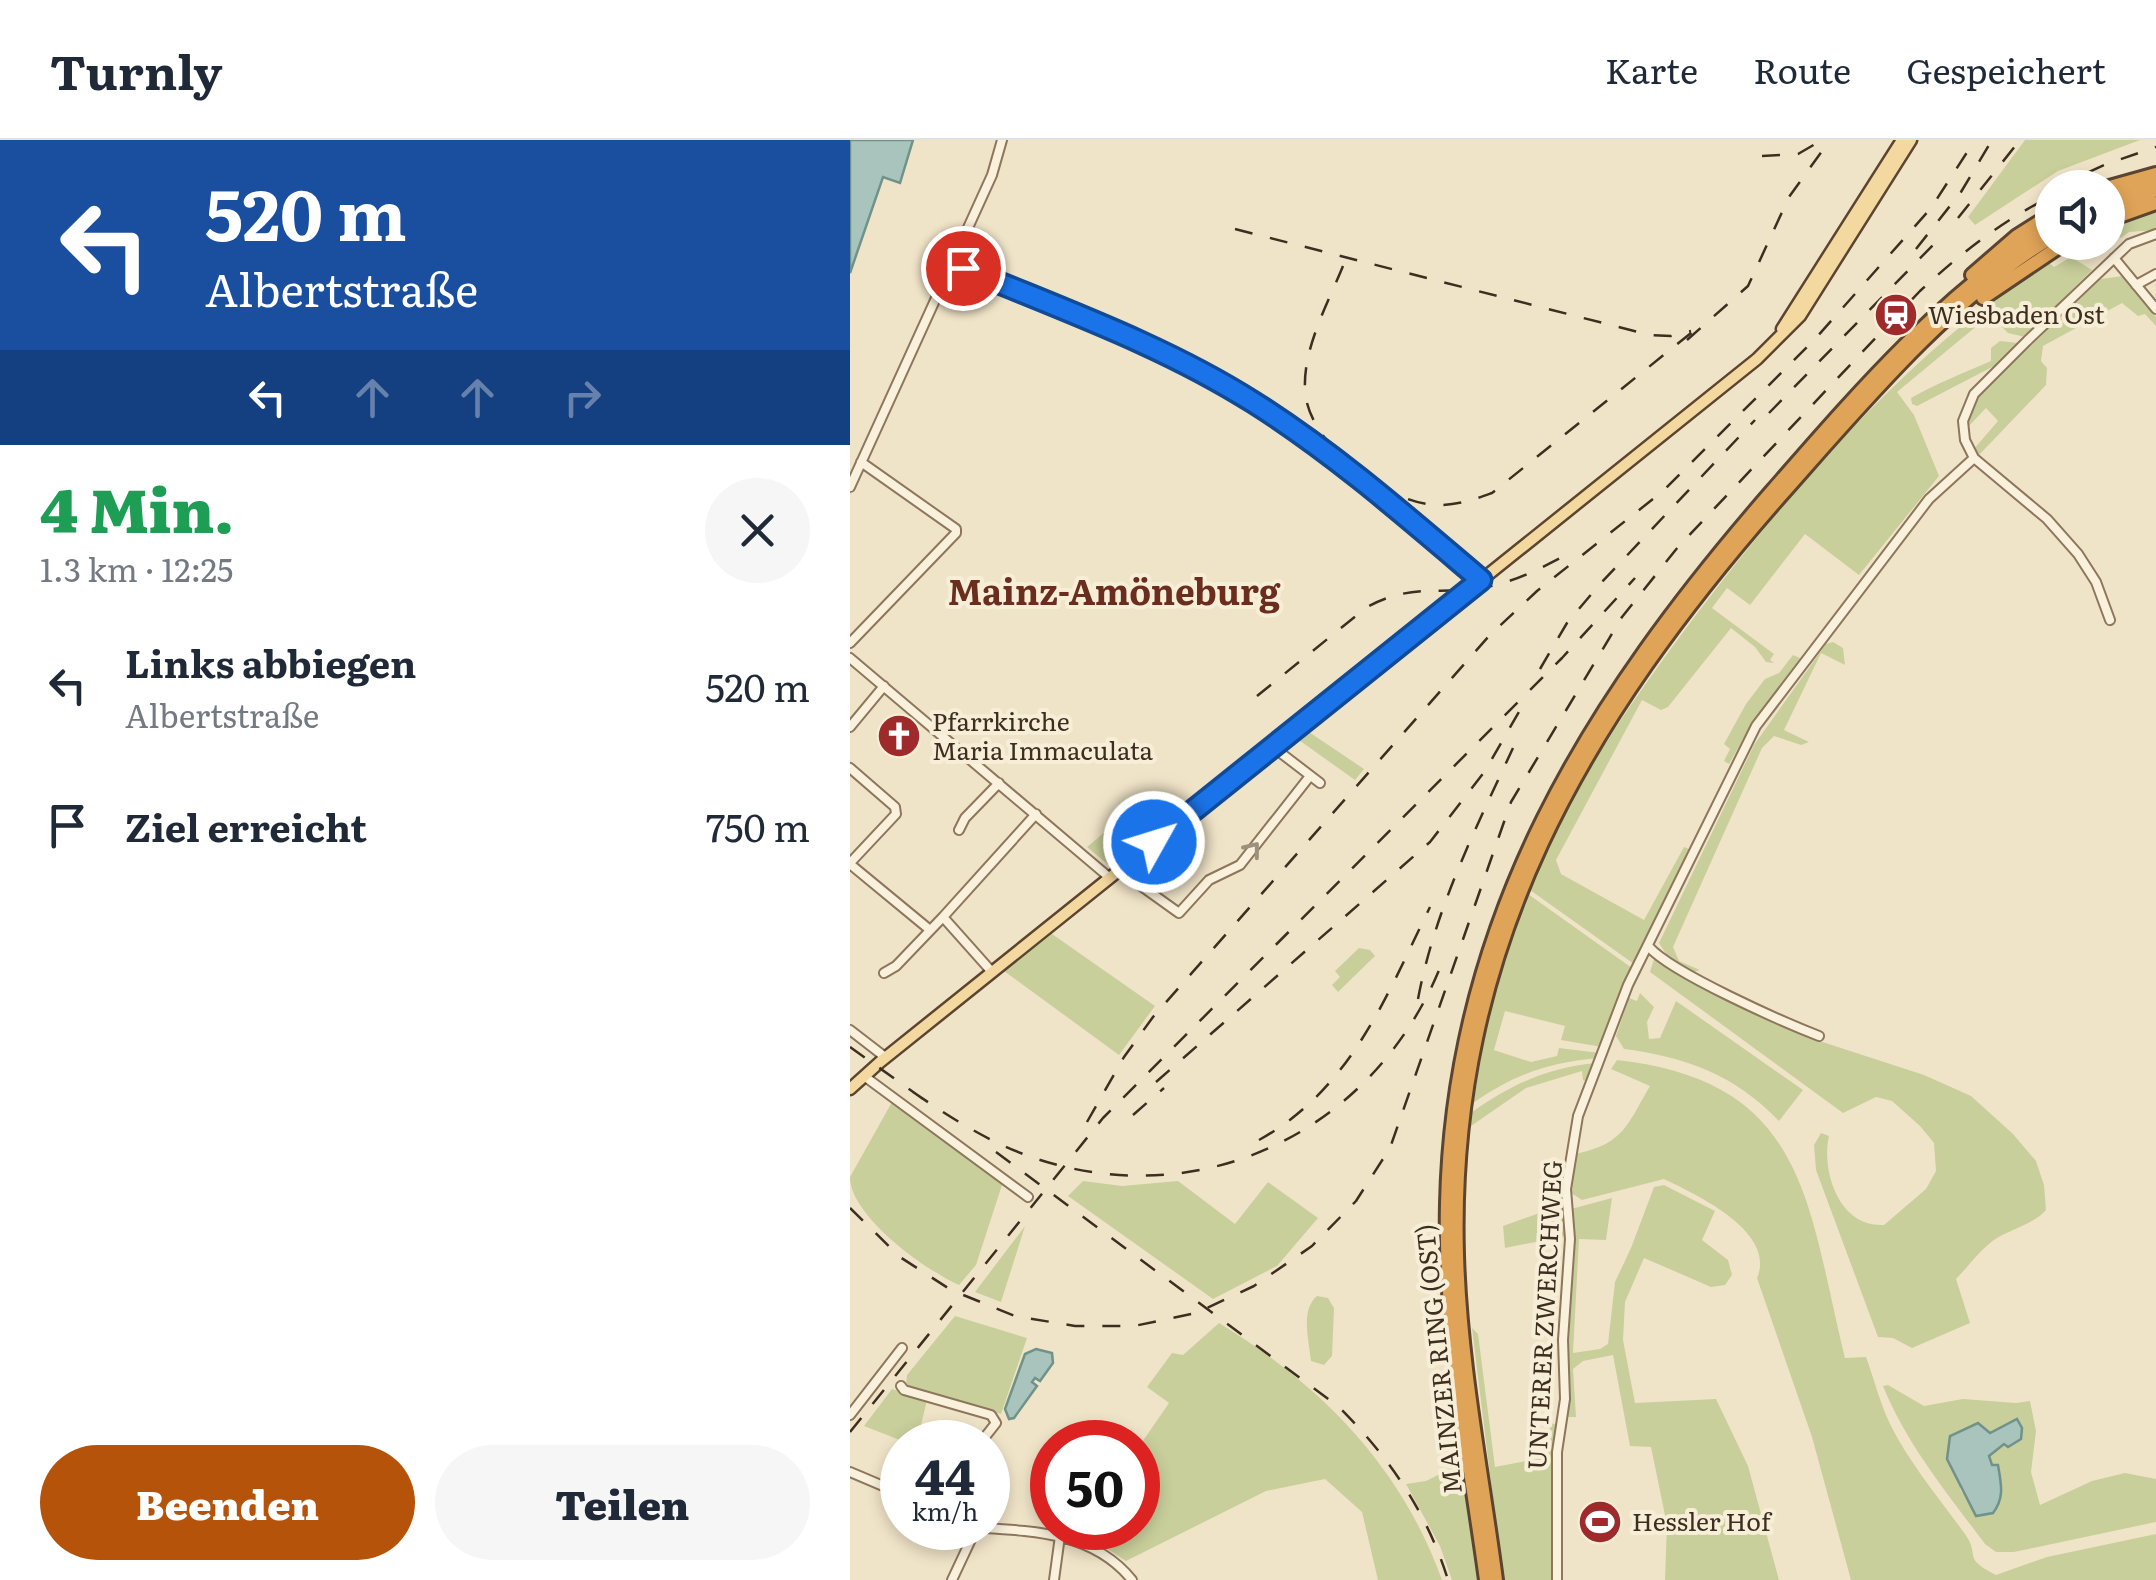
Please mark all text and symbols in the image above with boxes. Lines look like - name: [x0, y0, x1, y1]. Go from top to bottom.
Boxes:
- text: Turnly: [50, 34, 223, 105]
- text: Karte: [1605, 43, 1698, 95]
- text: Route: [1753, 43, 1851, 95]
- text: Gespeichert: [1906, 43, 2106, 95]
- text: 520 m: [205, 159, 407, 263]
- map controls: [2035, 170, 2125, 260]
- button: sound: [2035, 170, 2125, 260]
- icon: left: [40, 180, 170, 310]
- pin: [921, 226, 1006, 311]
- icon: arrive: [936, 241, 991, 296]
- text: Albertstraße: [205, 254, 478, 321]
- station icon: Wiesbaden Ost: [1873, 292, 1919, 338]
- place label: Wiesbaden Ost: [1928, 295, 2105, 332]
- icon: left: [240, 370, 295, 425]
- icon: ahead: [345, 370, 400, 425]
- icon: ahead: [450, 370, 505, 425]
- icon: right: [555, 370, 610, 425]
- text: 4 Min.: [40, 462, 234, 551]
- button: close: [705, 478, 810, 583]
- text: 1.3 km · 12:25: [40, 544, 233, 592]
- district label: Mainz-Amöneburg: [948, 564, 1281, 616]
- text: Links abbiegen: [125, 633, 416, 690]
- text: 520 m: [705, 657, 810, 714]
- icon: left: [40, 658, 95, 713]
- text: Albertstraße: [125, 690, 319, 738]
- place label: Pfarrkirche Maria Immaculata: [932, 702, 1154, 768]
- church icon: Pfarrkirche Maria Immaculata: [876, 713, 922, 759]
- position arrow: [1102, 790, 1206, 894]
- text: Ziel erreicht: [125, 797, 367, 854]
- text: 750 m: [706, 797, 810, 854]
- icon: arrive: [40, 798, 95, 853]
- one-way arrow: [1241, 842, 1258, 860]
- street label: UNTERER ZWERCHWEG: [1517, 1159, 1570, 1471]
- street label: MAINZER RING (OST): [1405, 1222, 1470, 1496]
- speed limit sign: 50: [1030, 1420, 1160, 1550]
- text: 44: [915, 1436, 975, 1510]
- button: Beenden: [40, 1445, 415, 1560]
- button: Teilen: [435, 1445, 810, 1560]
- text: km/h: [912, 1492, 978, 1529]
- sports icon: Hessler Hof: [1577, 1499, 1623, 1545]
- place label: Hessler Hof: [1632, 1502, 1773, 1539]

